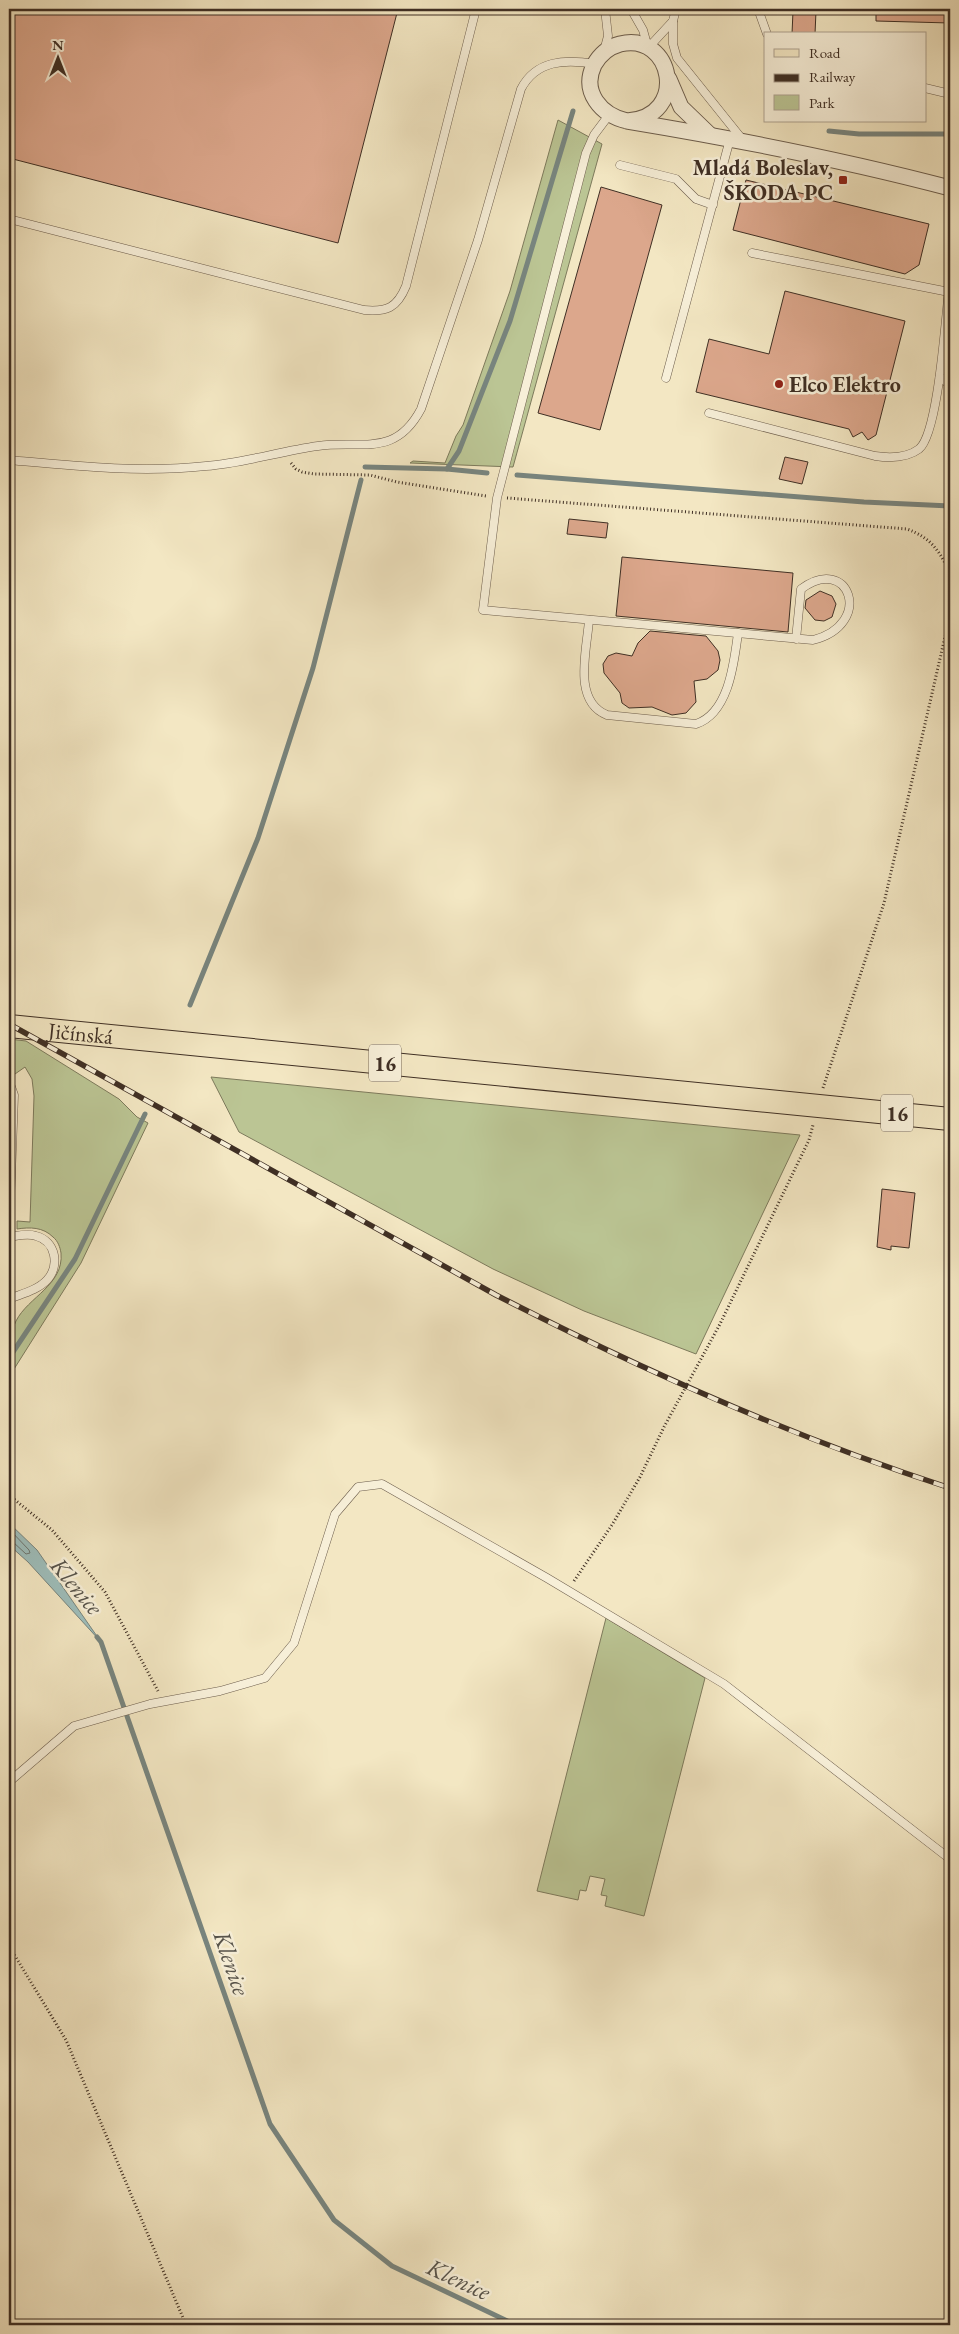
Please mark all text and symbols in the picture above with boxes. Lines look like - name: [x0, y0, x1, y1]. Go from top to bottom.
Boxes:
- north arrow: [32, 32, 82, 82]
- legend: [764, 32, 926, 122]
- text: N: [52, 36, 64, 54]
- text: Road: [809, 43, 841, 62]
- text: Railway: [809, 67, 856, 86]
- text: Park: [809, 93, 836, 112]
- place label: Mladá Boleslav, ŠKODA PC: [692, 153, 833, 207]
- marker: Mladá Boleslav, ŠKODA PC: [837, 174, 849, 186]
- place label: Elco Elektro: [789, 370, 901, 399]
- marker: Elco Elektro: [773, 378, 785, 390]
- street label: Jičínská: [45, 1015, 115, 1051]
- road number: 16: [369, 1044, 401, 1082]
- road number: 16: [881, 1094, 913, 1132]
- water label: Klenice: [43, 1550, 111, 1622]
- water label: Klenice: [206, 1926, 258, 2000]
- water label: Klenice: [421, 2251, 496, 2307]

